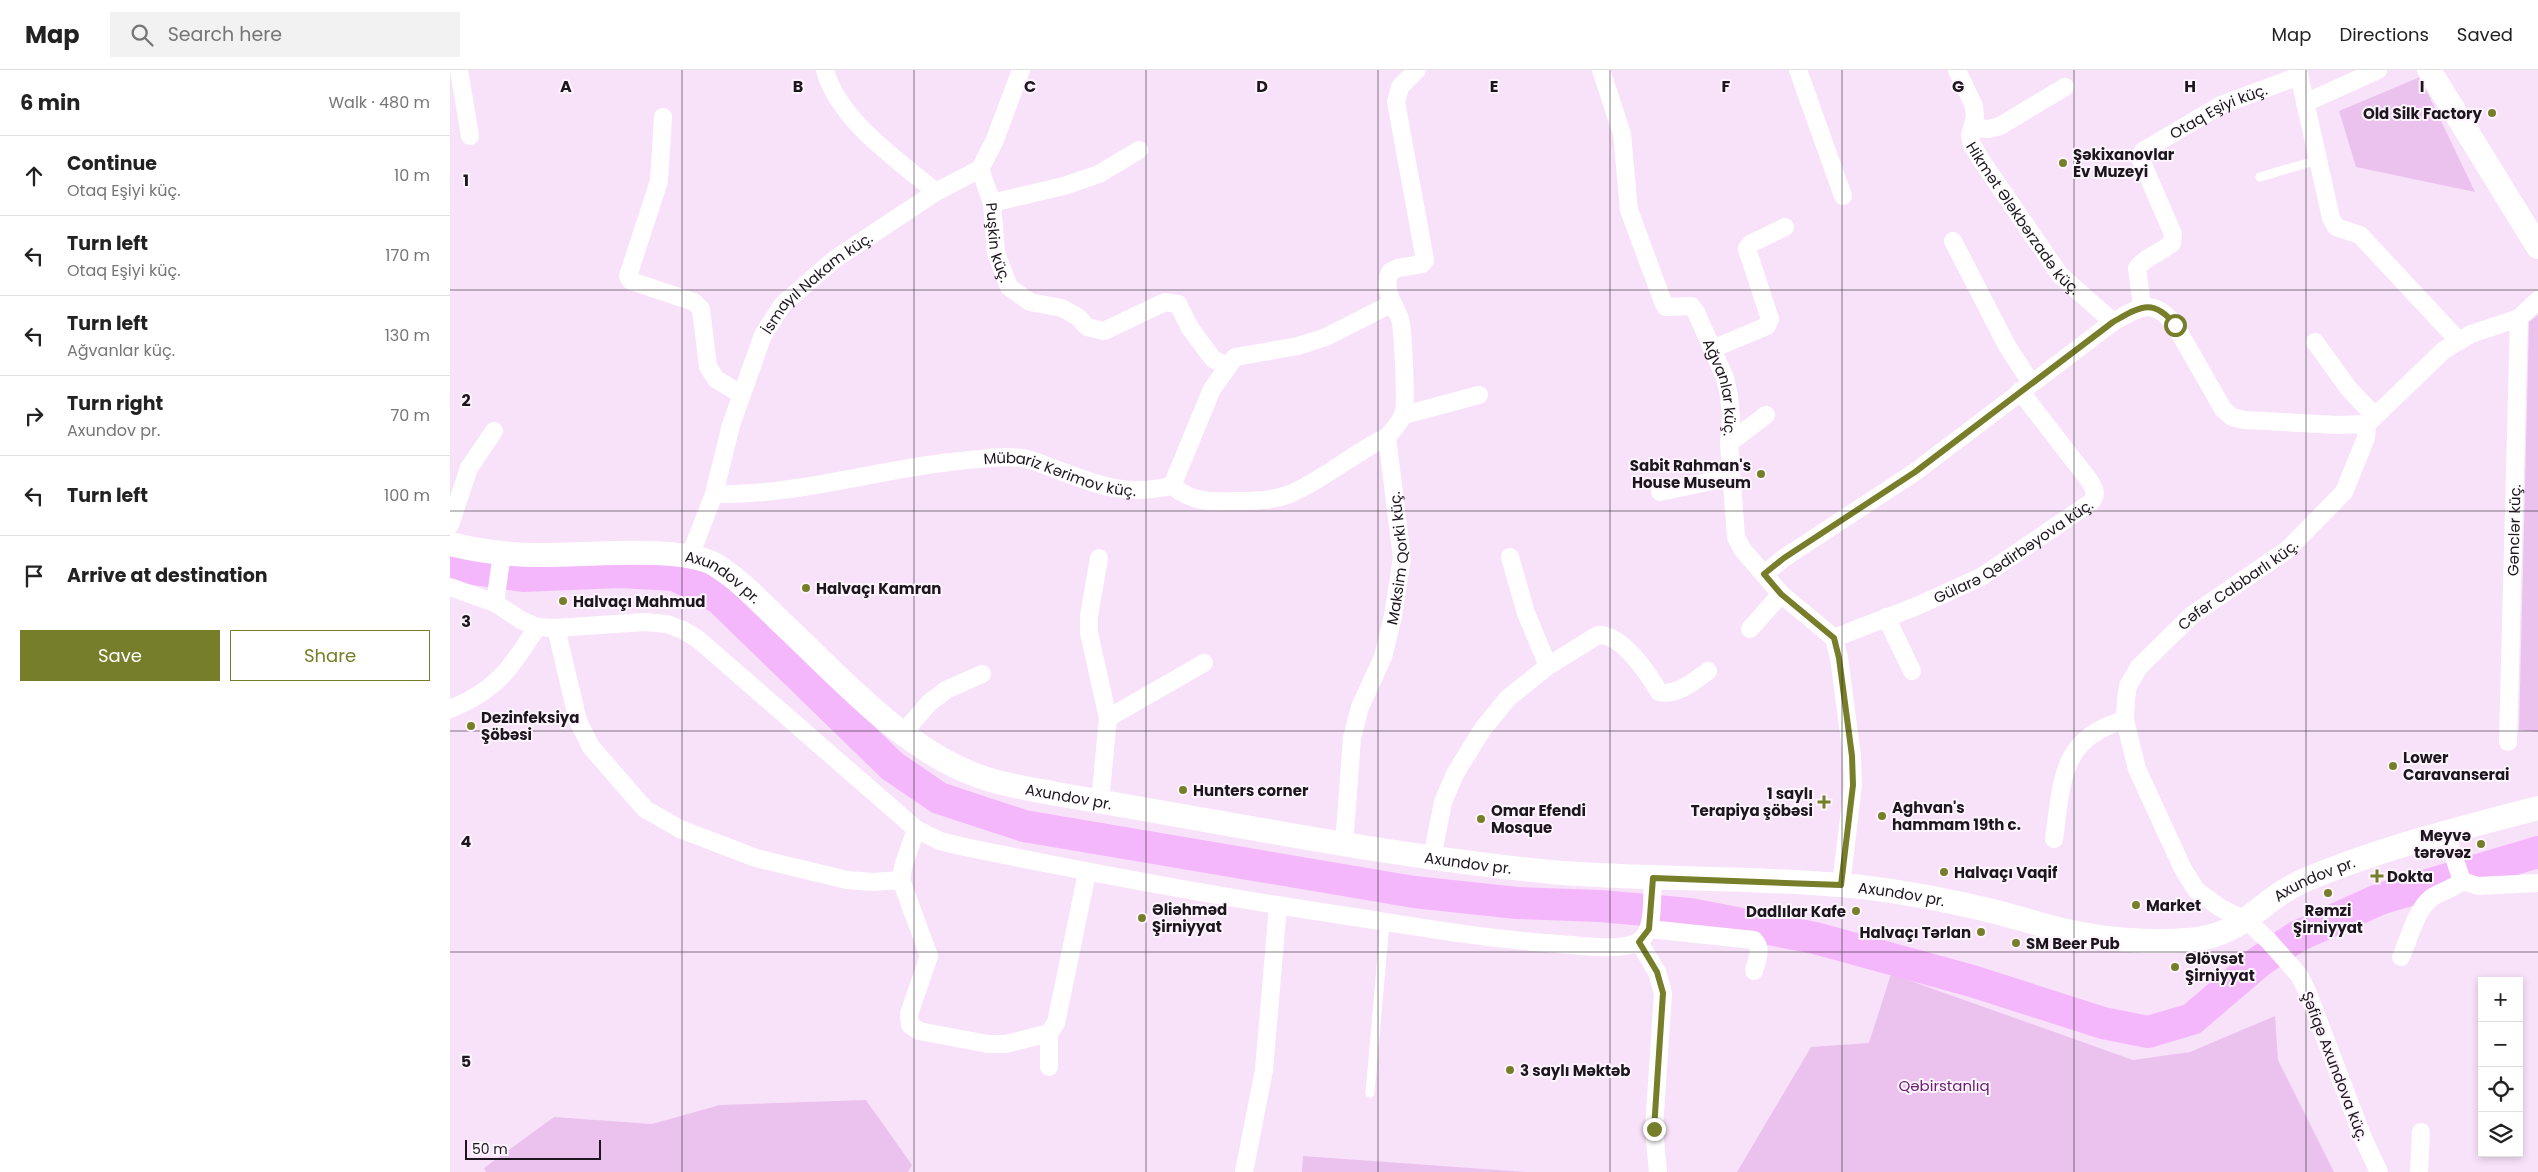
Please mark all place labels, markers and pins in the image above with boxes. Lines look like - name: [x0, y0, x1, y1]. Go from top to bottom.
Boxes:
- place label: Old Silk Factory: [2363, 103, 2483, 124]
- marker: Old Silk Factory: [2486, 107, 2498, 119]
- place label: Şəkixanovlar Ev Muzeyi: [2073, 144, 2175, 182]
- marker: Şəkixanovlar Ev Muzeyi: [2057, 157, 2069, 169]
- place label: Sabit Rahman's House Museum: [1630, 455, 1751, 493]
- marker: Sabit Rahman's House Museum: [1755, 468, 1767, 480]
- place label: Halvaçı Kamran: [816, 578, 941, 599]
- marker: Halvaçı Kamran: [800, 582, 812, 594]
- place label: Halvaçı Mahmud: [573, 591, 705, 612]
- marker: Halvaçı Mahmud: [557, 595, 569, 607]
- place label: Dezinfeksiya Şöbəsi: [481, 707, 580, 745]
- marker: Dezinfeksiya Şöbəsi: [465, 720, 477, 732]
- place label: Lower Caravanserai: [2403, 747, 2510, 785]
- marker: Lower Caravanserai: [2387, 760, 2399, 772]
- place label: Hunters corner: [1193, 780, 1309, 801]
- place label: 1 saylı Terapiya şöbəsi: [1691, 783, 1813, 821]
- marker: Hunters corner: [1177, 784, 1189, 796]
- marker: 1 saylı Terapiya şöbəsi: [1817, 795, 1831, 809]
- place label: Aghvan's hammam 19th c.: [1892, 797, 2021, 835]
- place label: Omar Efendi Mosque: [1491, 800, 1586, 838]
- marker: Aghvan's hammam 19th c.: [1876, 810, 1888, 822]
- marker: Omar Efendi Mosque: [1475, 813, 1487, 825]
- place label: Meyvə tərəvəz: [2414, 825, 2471, 863]
- marker: Meyvə tərəvəz: [2475, 838, 2487, 850]
- place label: Halvaçı Vaqif: [1954, 862, 2058, 883]
- marker: Halvaçı Vaqif: [1938, 866, 1950, 878]
- place label: Dokta: [2387, 866, 2433, 887]
- marker: Dokta: [2371, 870, 2383, 882]
- marker: Rəmzi Şirniyyat: [2322, 887, 2334, 899]
- place label: Market: [2146, 895, 2201, 916]
- place label: Əliəhməd Şirniyyat: [1152, 899, 1227, 937]
- marker: Market: [2130, 899, 2142, 911]
- place label: Rəmzi Şirniyyat: [2293, 900, 2363, 938]
- place label: Dadlılar Kafe: [1746, 901, 1846, 922]
- marker: Dadlılar Kafe: [1850, 905, 1862, 917]
- marker: Əliəhməd Şirniyyat: [1136, 912, 1148, 924]
- place label: Halvaçı Tərlan: [1860, 922, 1971, 943]
- marker: Halvaçı Tərlan: [1975, 926, 1987, 938]
- place label: SM Beer Pub: [2026, 933, 2120, 954]
- marker: SM Beer Pub: [2010, 937, 2022, 949]
- place label: Əlövsət Şirniyyat: [2185, 948, 2255, 986]
- marker: Əlövsət Şirniyyat: [2169, 961, 2181, 973]
- place label: 3 saylı Məktəb: [1520, 1060, 1631, 1081]
- marker: 3 saylı Məktəb: [1504, 1064, 1516, 1076]

